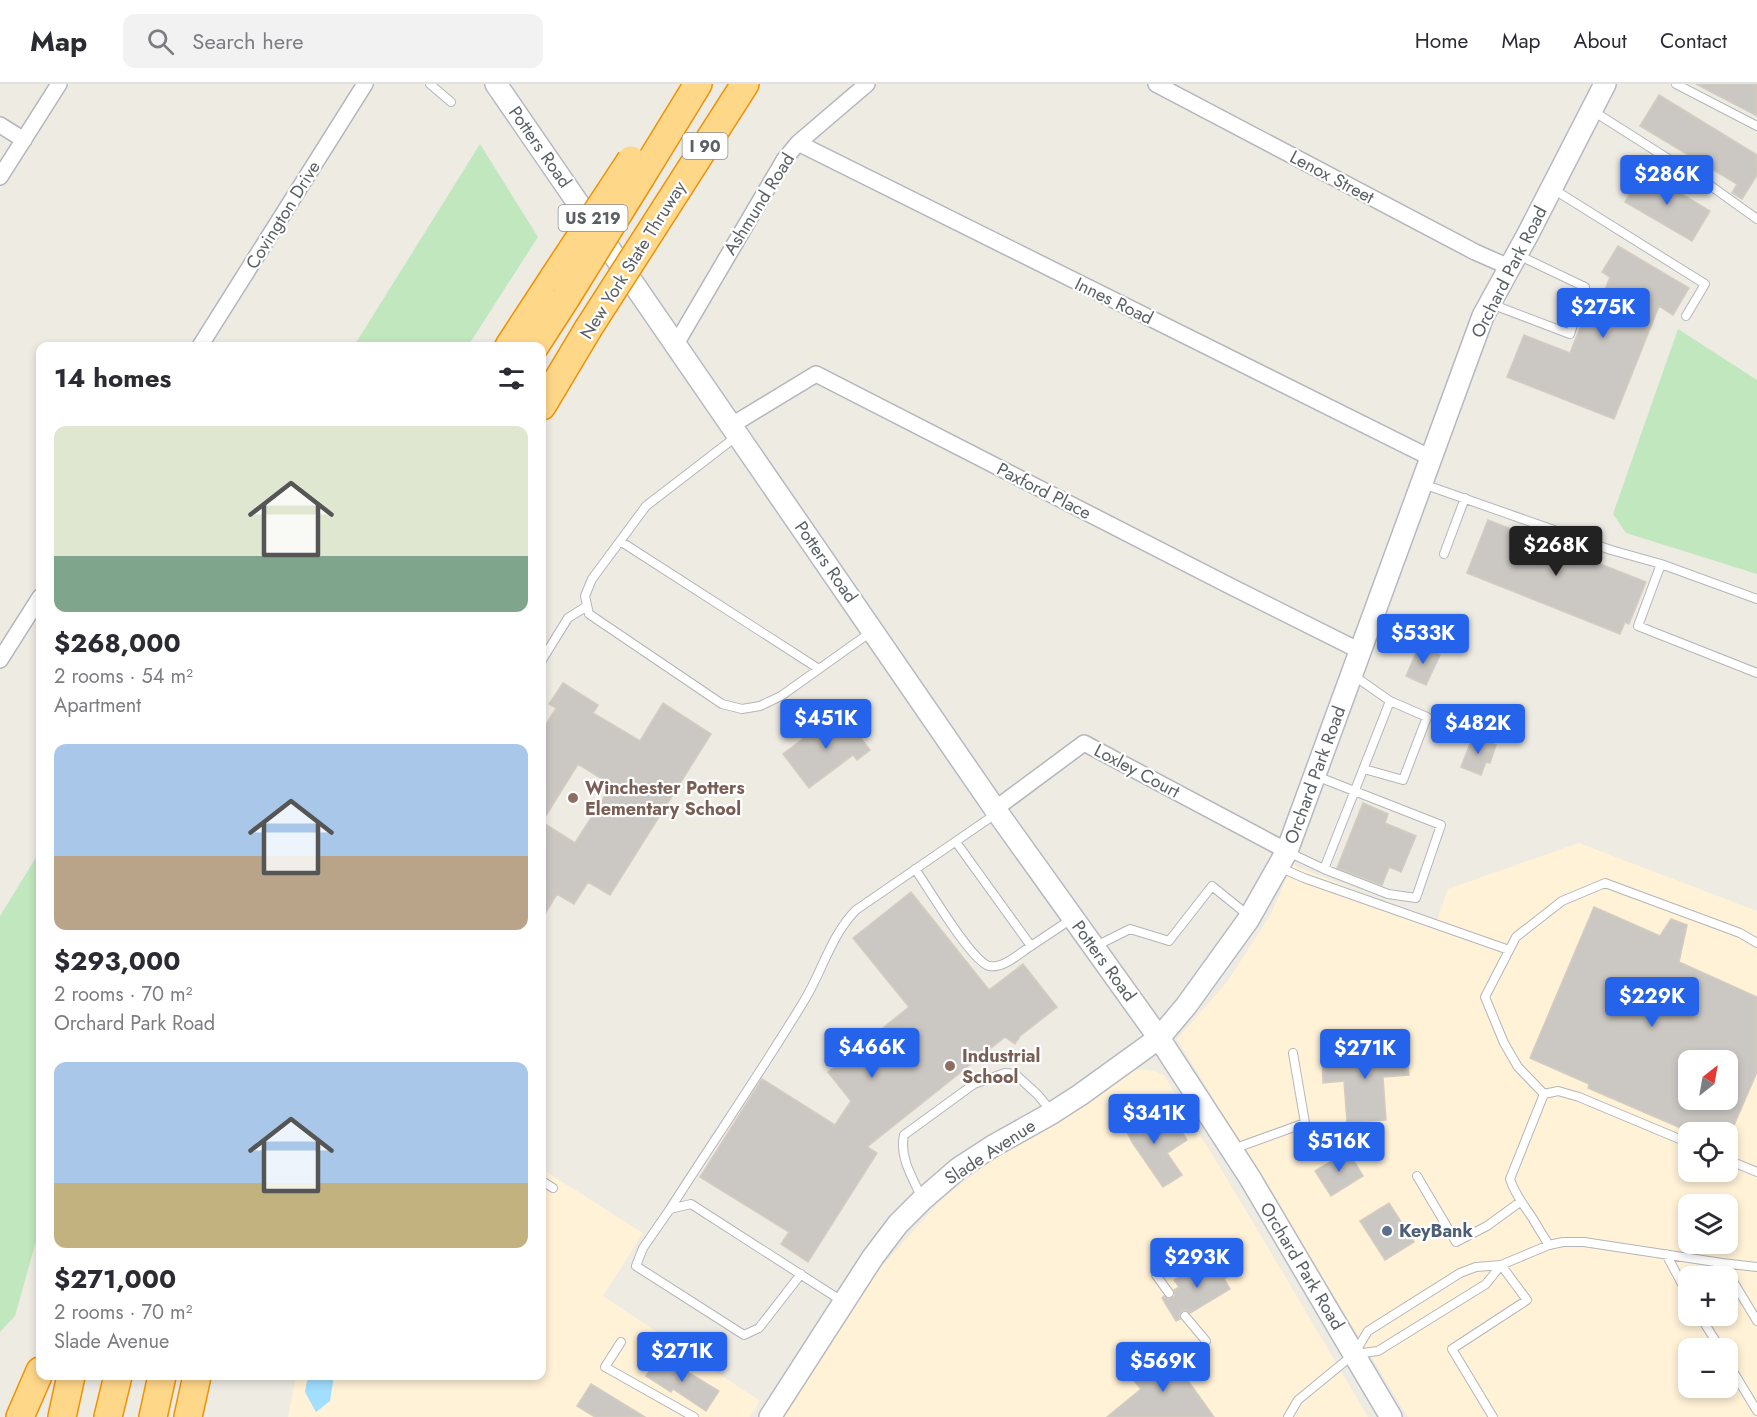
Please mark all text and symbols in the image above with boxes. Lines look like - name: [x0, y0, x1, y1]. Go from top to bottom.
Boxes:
- search box: [123, 14, 543, 68]
- text: Map: [30, 21, 87, 62]
- icon: search: [144, 25, 177, 58]
- text: Search here: [192, 25, 304, 57]
- text: Home: [1415, 26, 1468, 56]
- text: Map: [1501, 26, 1541, 56]
- text: About: [1574, 26, 1627, 56]
- text: Contact: [1660, 26, 1727, 56]
- street label: Potters Road: [502, 101, 578, 193]
- road number: I 90: [682, 133, 728, 159]
- street label: Lenox Street: [1285, 144, 1379, 210]
- street label: Ashmund Road: [717, 148, 801, 260]
- pin: $286K: [1625, 155, 1709, 206]
- street label: Covington Drive: [239, 156, 327, 274]
- text: $286K: [1634, 160, 1700, 189]
- street label: New York State Thruway: [574, 176, 692, 344]
- street label: Orchard Park Road: [1465, 202, 1553, 342]
- road number: US 219: [558, 205, 628, 231]
- street label: Innes Road: [1071, 271, 1157, 331]
- pin: $275K: [1561, 288, 1645, 339]
- text: $275K: [1571, 293, 1635, 322]
- text: 14 homes: [54, 359, 171, 397]
- icon: filters: [495, 362, 528, 395]
- street label: Paxford Place: [992, 456, 1096, 526]
- icon: home: [237, 465, 345, 573]
- street label: Potters Road: [788, 516, 864, 608]
- pin: $268K: [1514, 526, 1598, 577]
- text: $268K: [1523, 531, 1589, 560]
- pin: $533K: [1381, 614, 1465, 665]
- text: $533K: [1391, 619, 1455, 648]
- text: $268,000: [54, 624, 181, 662]
- text: 2 rooms · 54 m²: [54, 662, 193, 691]
- text: Apartment: [54, 691, 141, 720]
- pin: $451K: [784, 699, 868, 750]
- street label: Orchard Park Road: [1278, 702, 1352, 848]
- text: $451K: [794, 704, 858, 733]
- pin: $482K: [1436, 704, 1520, 755]
- text: $482K: [1445, 709, 1511, 738]
- street label: Loxley Court: [1089, 738, 1185, 805]
- place label: Winchester Potters Elementary School: [585, 775, 745, 822]
- icon: home: [237, 783, 345, 891]
- marker: Winchester Potters Elementary School: [566, 791, 580, 805]
- street label: Potters Road: [1066, 915, 1142, 1007]
- text: $293,000: [54, 942, 180, 980]
- pin: $229K: [1610, 977, 1694, 1028]
- text: 2 rooms · 70 m²: [54, 980, 192, 1009]
- text: $229K: [1619, 982, 1685, 1011]
- text: Orchard Park Road: [54, 1009, 215, 1038]
- pin: $466K: [830, 1028, 914, 1079]
- pin: $271K: [1323, 1029, 1407, 1080]
- text: $466K: [838, 1033, 906, 1062]
- text: $271K: [1334, 1034, 1396, 1063]
- place label: Industrial School: [962, 1043, 1040, 1090]
- north arrow: [1678, 1050, 1738, 1110]
- map controls: [1678, 1050, 1738, 1398]
- marker: Industrial School: [943, 1059, 957, 1073]
- pin: $341K: [1112, 1094, 1196, 1145]
- text: $341K: [1123, 1099, 1185, 1128]
- icon: home: [237, 1101, 345, 1209]
- street label: Slade Avenue: [939, 1113, 1041, 1191]
- pin: $516K: [1297, 1122, 1381, 1173]
- button: locate: [1678, 1122, 1738, 1182]
- text: $516K: [1308, 1127, 1370, 1156]
- button: layers: [1678, 1194, 1738, 1254]
- street label: Orchard Park Road: [1254, 1197, 1350, 1335]
- place label: KeyBank: [1399, 1218, 1473, 1244]
- marker: KeyBank: [1380, 1224, 1394, 1238]
- pin: $293K: [1155, 1238, 1239, 1289]
- text: $293K: [1164, 1243, 1230, 1272]
- text: $271,000: [54, 1260, 176, 1298]
- button: +: [1678, 1266, 1738, 1326]
- text: 2 rooms · 70 m²: [54, 1298, 192, 1327]
- text: Slade Avenue: [54, 1327, 169, 1356]
- pin: $271K: [640, 1332, 724, 1383]
- text: $271K: [651, 1337, 713, 1366]
- button: −: [1678, 1338, 1738, 1398]
- pin: $569K: [1121, 1342, 1205, 1393]
- text: $569K: [1130, 1347, 1196, 1376]

